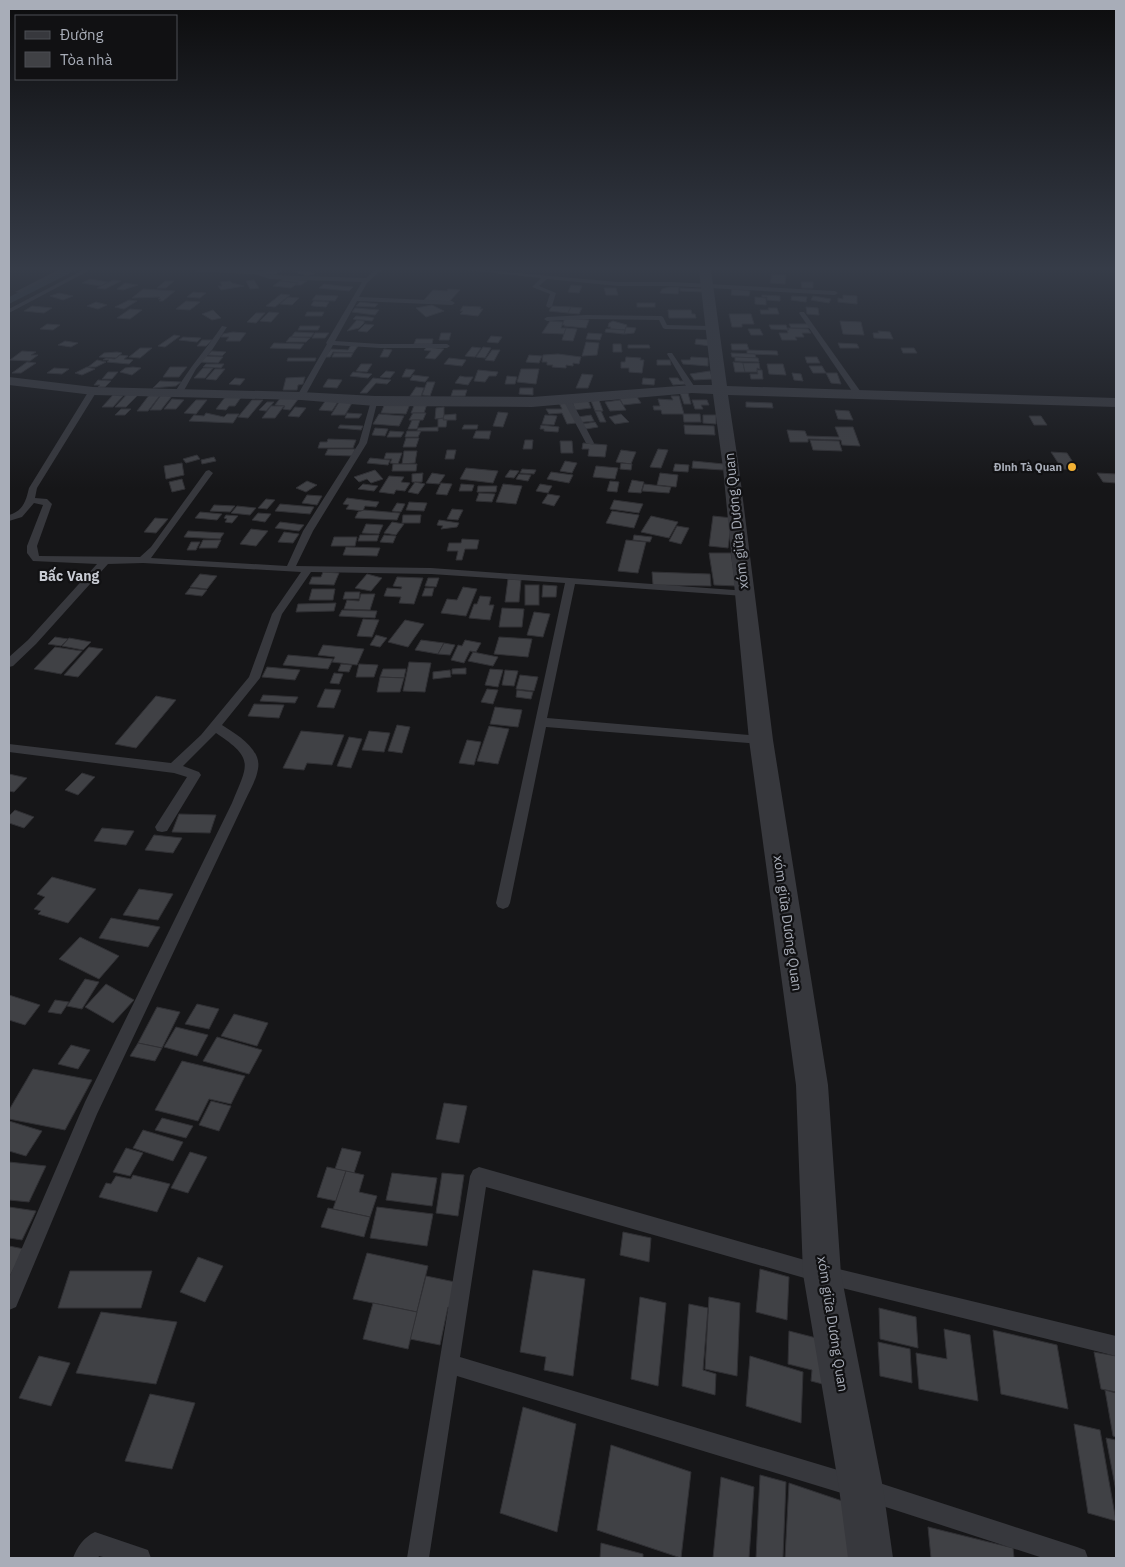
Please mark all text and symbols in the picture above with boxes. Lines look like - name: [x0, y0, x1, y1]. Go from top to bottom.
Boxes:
- legend: [15, 15, 178, 80]
- text: Đường: [60, 25, 104, 44]
- text: Tòa nhà: [60, 50, 113, 69]
- street label: xóm giữa Dương Quan: [720, 452, 752, 590]
- place label: Đinh Tà Quan: [994, 460, 1062, 474]
- marker: Đinh Tà Quan: [1066, 461, 1078, 473]
- district label: Bấc Vang: [39, 566, 99, 585]
- street label: xóm giữa Dương Quan: [770, 854, 806, 992]
- street label: xóm giữa Dương Quan: [813, 1255, 853, 1393]

